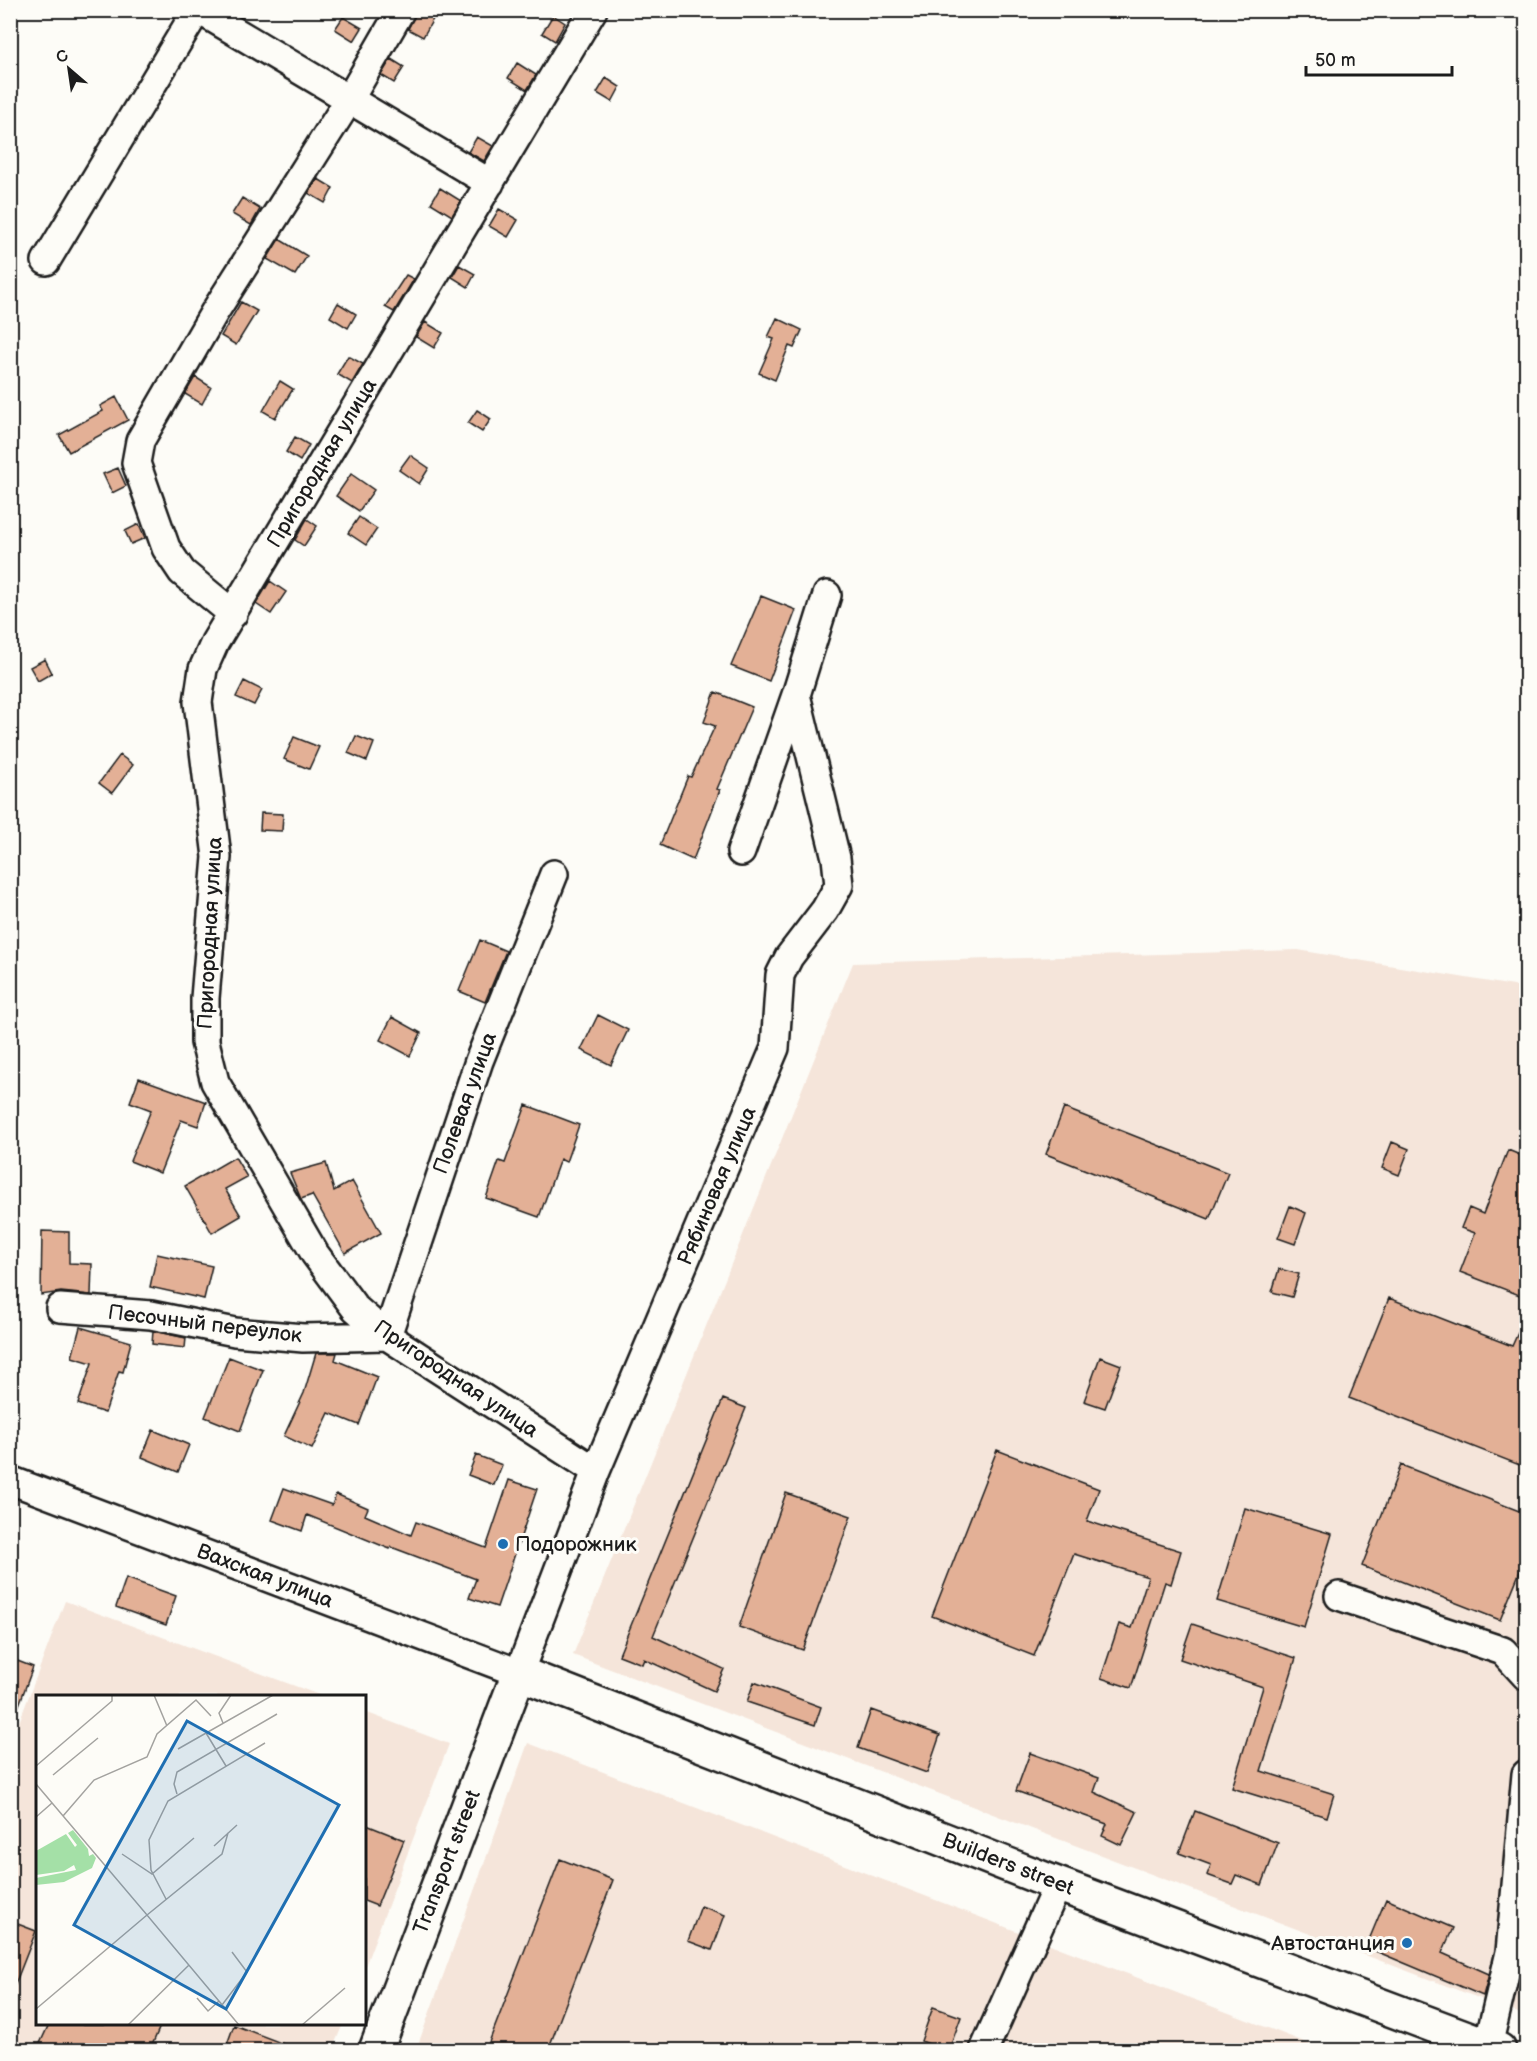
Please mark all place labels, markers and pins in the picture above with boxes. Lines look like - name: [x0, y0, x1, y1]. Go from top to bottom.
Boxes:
- place label: Подорожник: [515, 1532, 637, 1557]
- marker: Подорожник: [496, 1537, 510, 1551]
- place label: Автостанция: [1270, 1931, 1395, 1956]
- marker: Автостанция: [1400, 1936, 1414, 1950]

